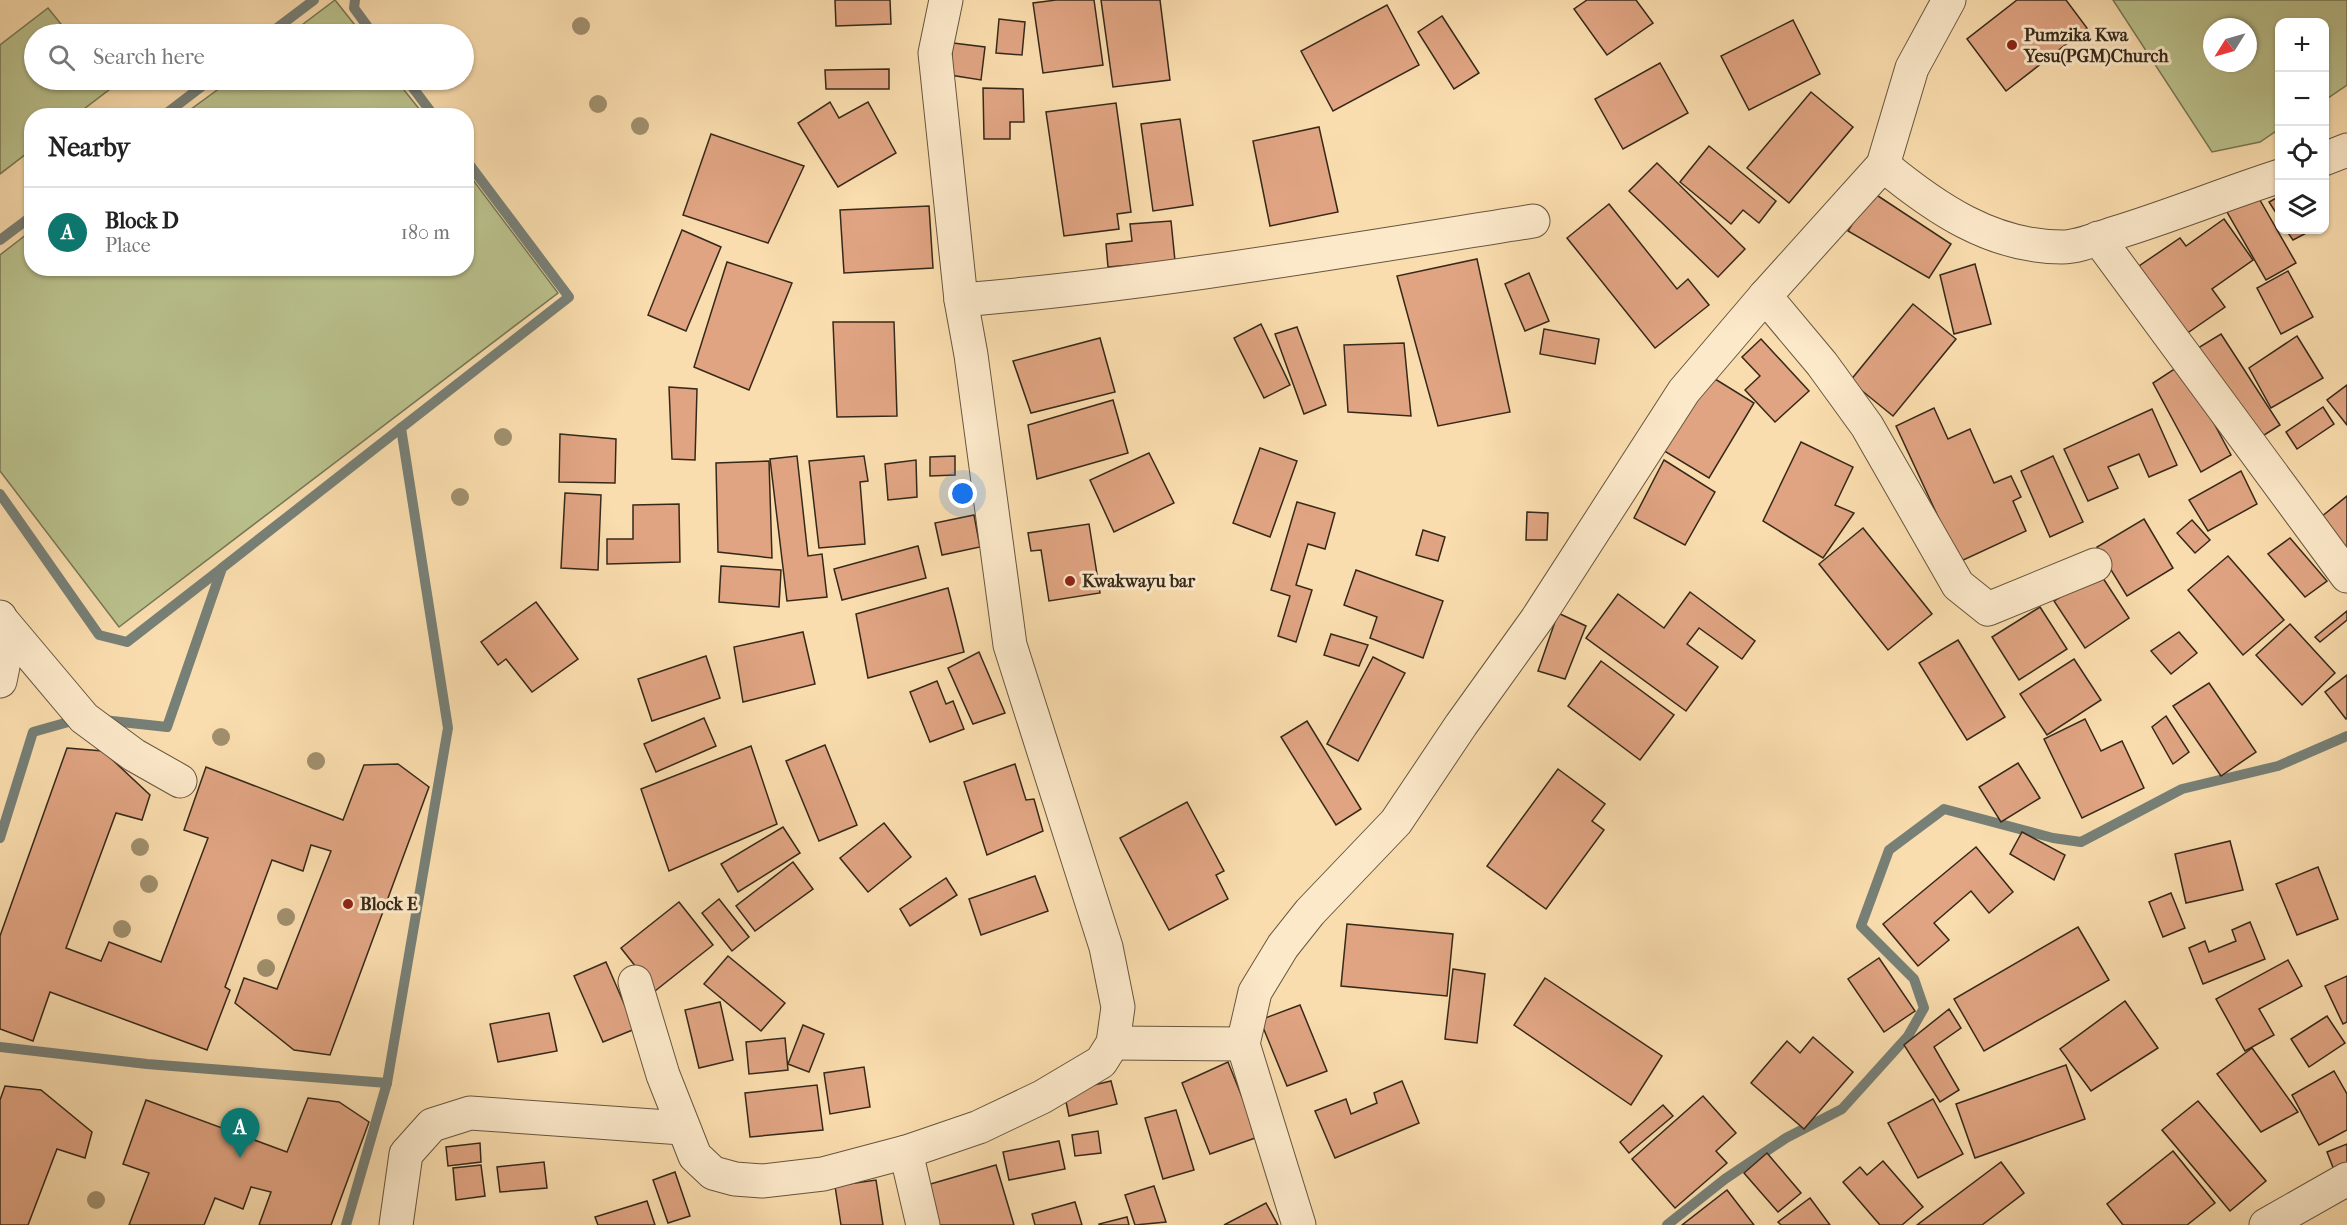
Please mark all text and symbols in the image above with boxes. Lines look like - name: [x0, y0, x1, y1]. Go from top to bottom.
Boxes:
- north arrow: [2203, 18, 2257, 72]
- map controls: [2275, 18, 2329, 234]
- button: +: [2275, 18, 2329, 72]
- search box: [24, 24, 474, 90]
- place label: Pumzika Kwa Yesu(PGM)Church: [2023, 25, 2169, 67]
- marker: Pumzika Kwa Yesu(PGM)Church: [2005, 38, 2019, 52]
- icon: search: [45, 41, 78, 74]
- text: Search here: [93, 44, 205, 70]
- button: −: [2275, 72, 2329, 126]
- button: locate: [2275, 126, 2329, 180]
- text: Nearby: [48, 132, 130, 163]
- button: layers: [2275, 180, 2329, 234]
- text: Block D: [105, 208, 179, 234]
- text: A: [61, 221, 74, 244]
- text: 180 m: [401, 221, 450, 244]
- text: Place: [105, 234, 151, 257]
- your location: [948, 479, 977, 508]
- place label: Kwakwayu bar: [1082, 571, 1195, 592]
- marker: Kwakwayu bar: [1063, 574, 1077, 588]
- place label: Block E: [360, 894, 418, 915]
- marker: Block E: [341, 897, 355, 911]
- pin: A: [220, 1108, 260, 1158]

